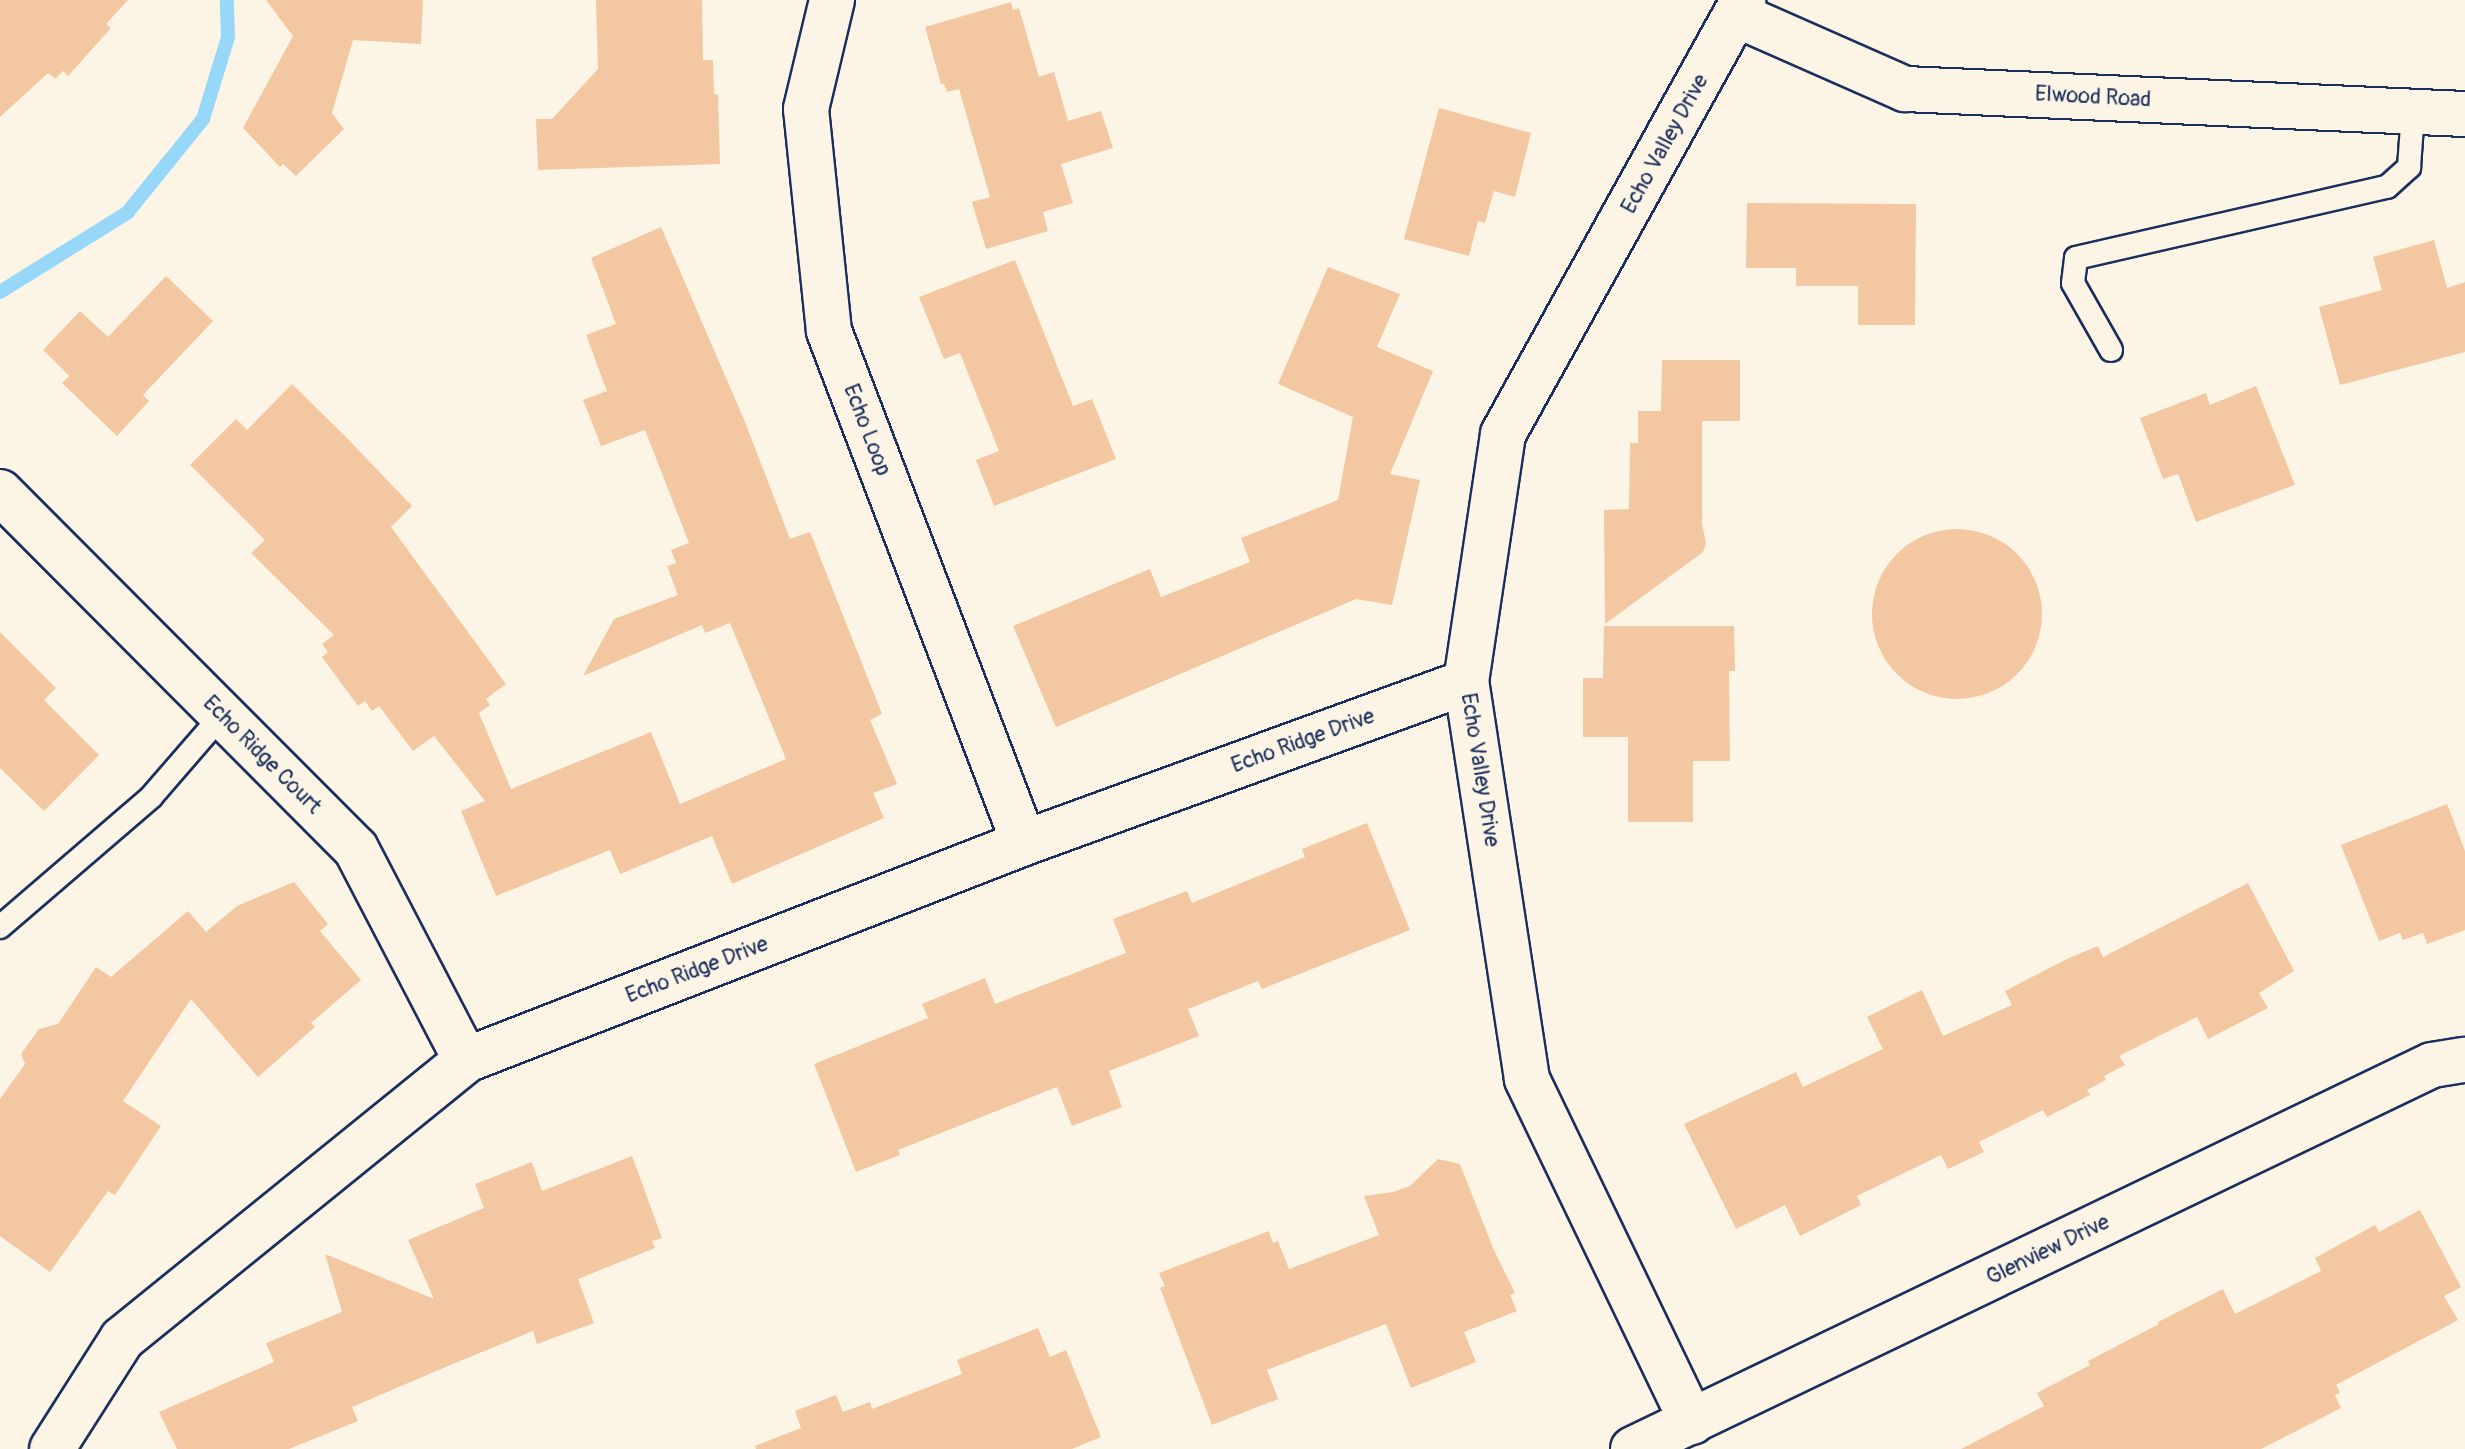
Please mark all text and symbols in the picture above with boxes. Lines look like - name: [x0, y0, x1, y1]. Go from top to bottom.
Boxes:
- street label: Echo Valley Drive: [1616, 70, 1714, 218]
- street label: Elwood Road: [2034, 81, 2152, 113]
- street label: Echo Loop: [837, 380, 897, 480]
- street label: Echo Ridge Court: [197, 690, 327, 820]
- street label: Echo Valley Drive: [1455, 691, 1505, 849]
- street label: Echo Ridge Drive: [1228, 703, 1378, 779]
- street label: Echo Ridge Drive: [622, 931, 772, 1009]
- street label: Glenview Drive: [1982, 1209, 2114, 1291]

